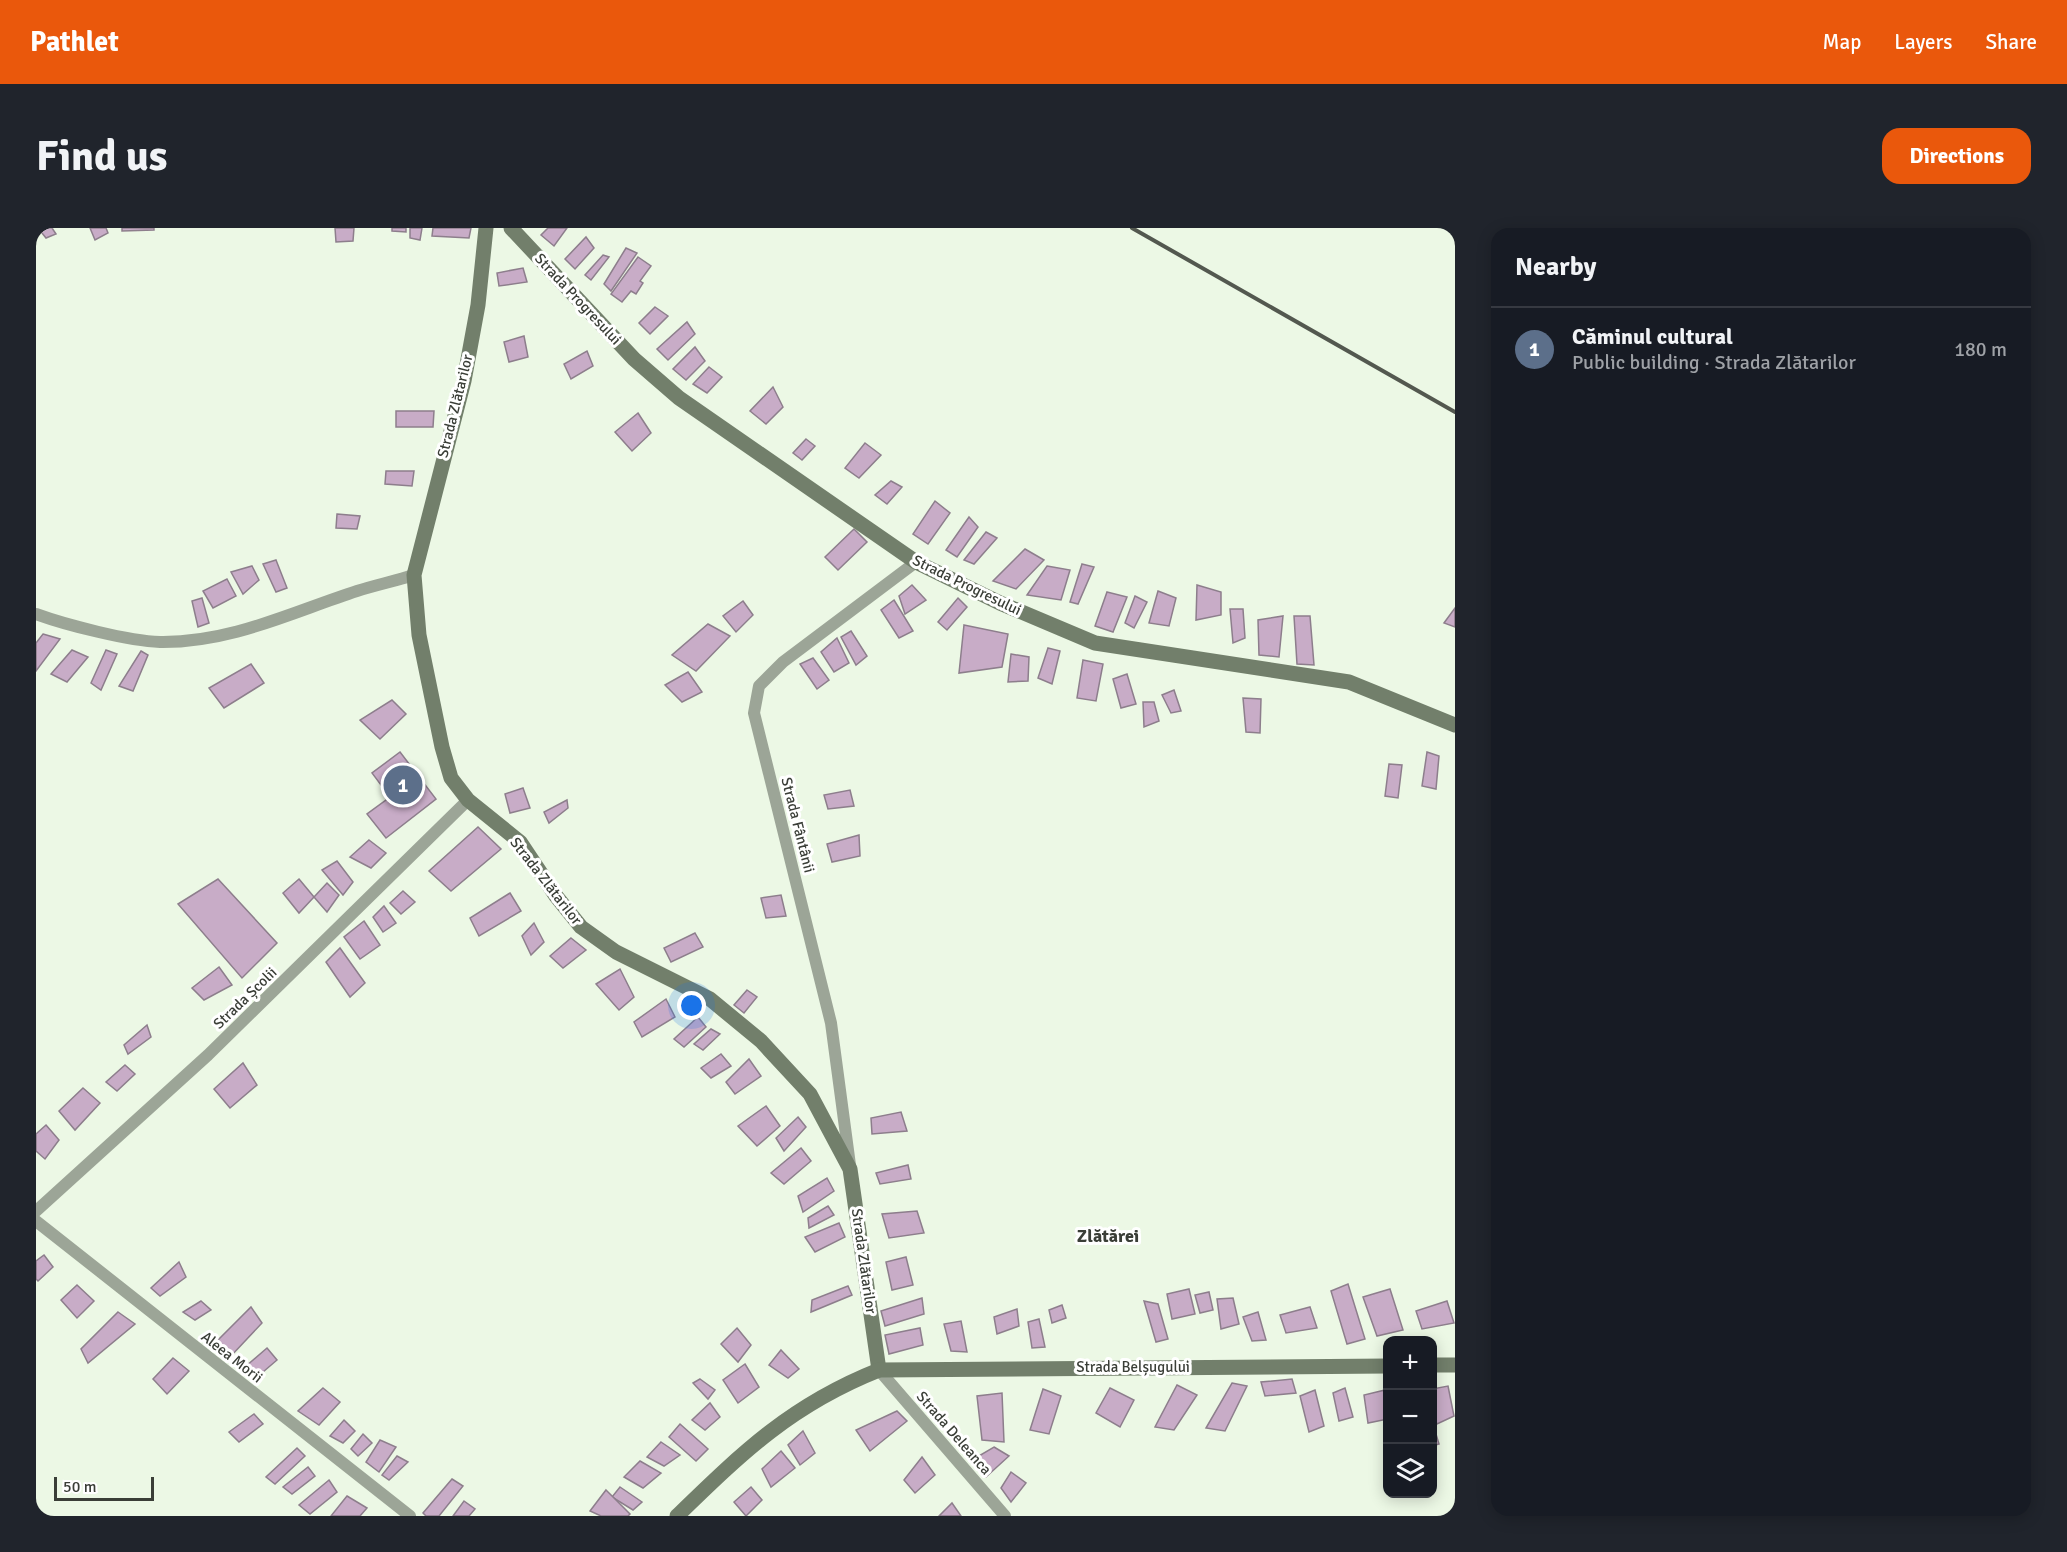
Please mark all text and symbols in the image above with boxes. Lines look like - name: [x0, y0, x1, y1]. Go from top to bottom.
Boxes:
- text: Pathlet: [30, 25, 119, 59]
- text: Map: [1823, 29, 1861, 55]
- text: Layers: [1894, 29, 1952, 55]
- text: Share: [1985, 29, 2037, 55]
- button: Directions: [1882, 128, 2031, 184]
- text: Find us: [36, 131, 167, 182]
- street label: Strada Progresului: [531, 249, 625, 349]
- text: Nearby: [1515, 251, 1596, 283]
- text: Căminul cultural: [1572, 323, 1733, 350]
- text: 1: [1529, 337, 1540, 362]
- text: 180 m: [1954, 337, 2007, 362]
- text: Public building · Strada Zlătarilor: [1572, 350, 1856, 375]
- street label: Strada Zlătarilor: [433, 352, 477, 460]
- street label: Strada Progresului: [910, 551, 1024, 619]
- pin: 1: [384, 762, 422, 808]
- street label: Strada Fântânii: [777, 775, 819, 875]
- street label: Strada Zlătarilor: [506, 834, 586, 929]
- street label: Strada Școlii: [210, 963, 280, 1033]
- your location: [677, 991, 706, 1020]
- street label: Strada Zlătarilor: [848, 1207, 880, 1315]
- district label: Zlătărei: [1077, 1225, 1139, 1247]
- street label: Aleea Morii: [198, 1327, 266, 1387]
- map controls: [1383, 1336, 1437, 1498]
- button: +: [1383, 1336, 1437, 1390]
- street label: Strada Belșugului: [1076, 1358, 1190, 1376]
- street label: Strada Deleanca: [913, 1388, 995, 1478]
- button: −: [1383, 1390, 1437, 1444]
- button: layers: [1383, 1444, 1437, 1498]
- scale bar: [54, 1474, 154, 1502]
- text: 50 m: [63, 1477, 97, 1497]

